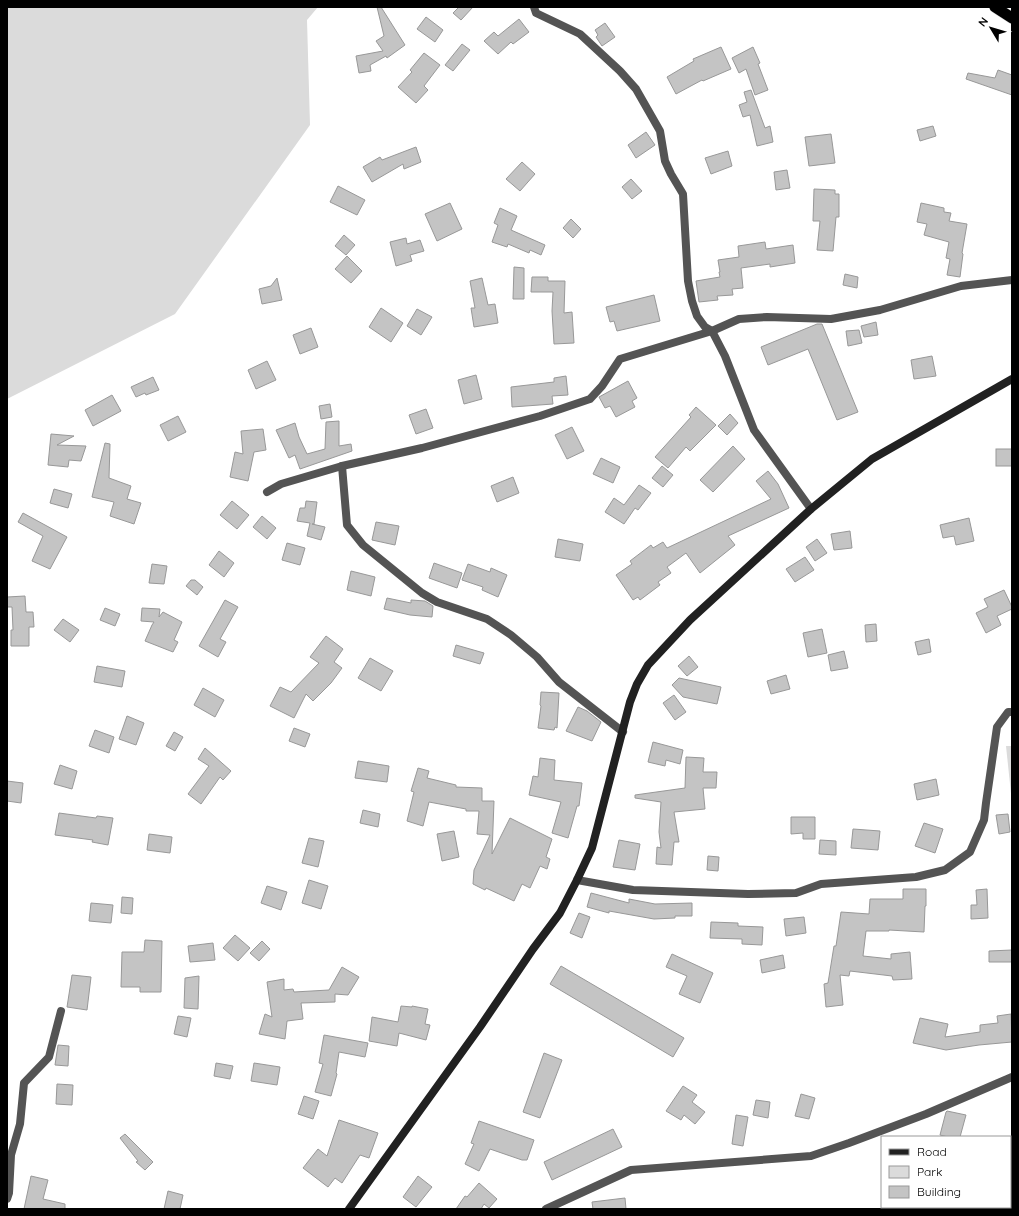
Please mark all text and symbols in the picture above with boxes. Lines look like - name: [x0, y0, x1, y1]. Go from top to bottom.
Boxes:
- north arrow: [971, 8, 1011, 48]
- text: N: [975, 14, 991, 29]
- legend: [881, 1136, 1011, 1208]
- text: Road: [917, 1144, 947, 1159]
- text: Park: [917, 1164, 942, 1179]
- text: Building: [917, 1184, 961, 1199]

